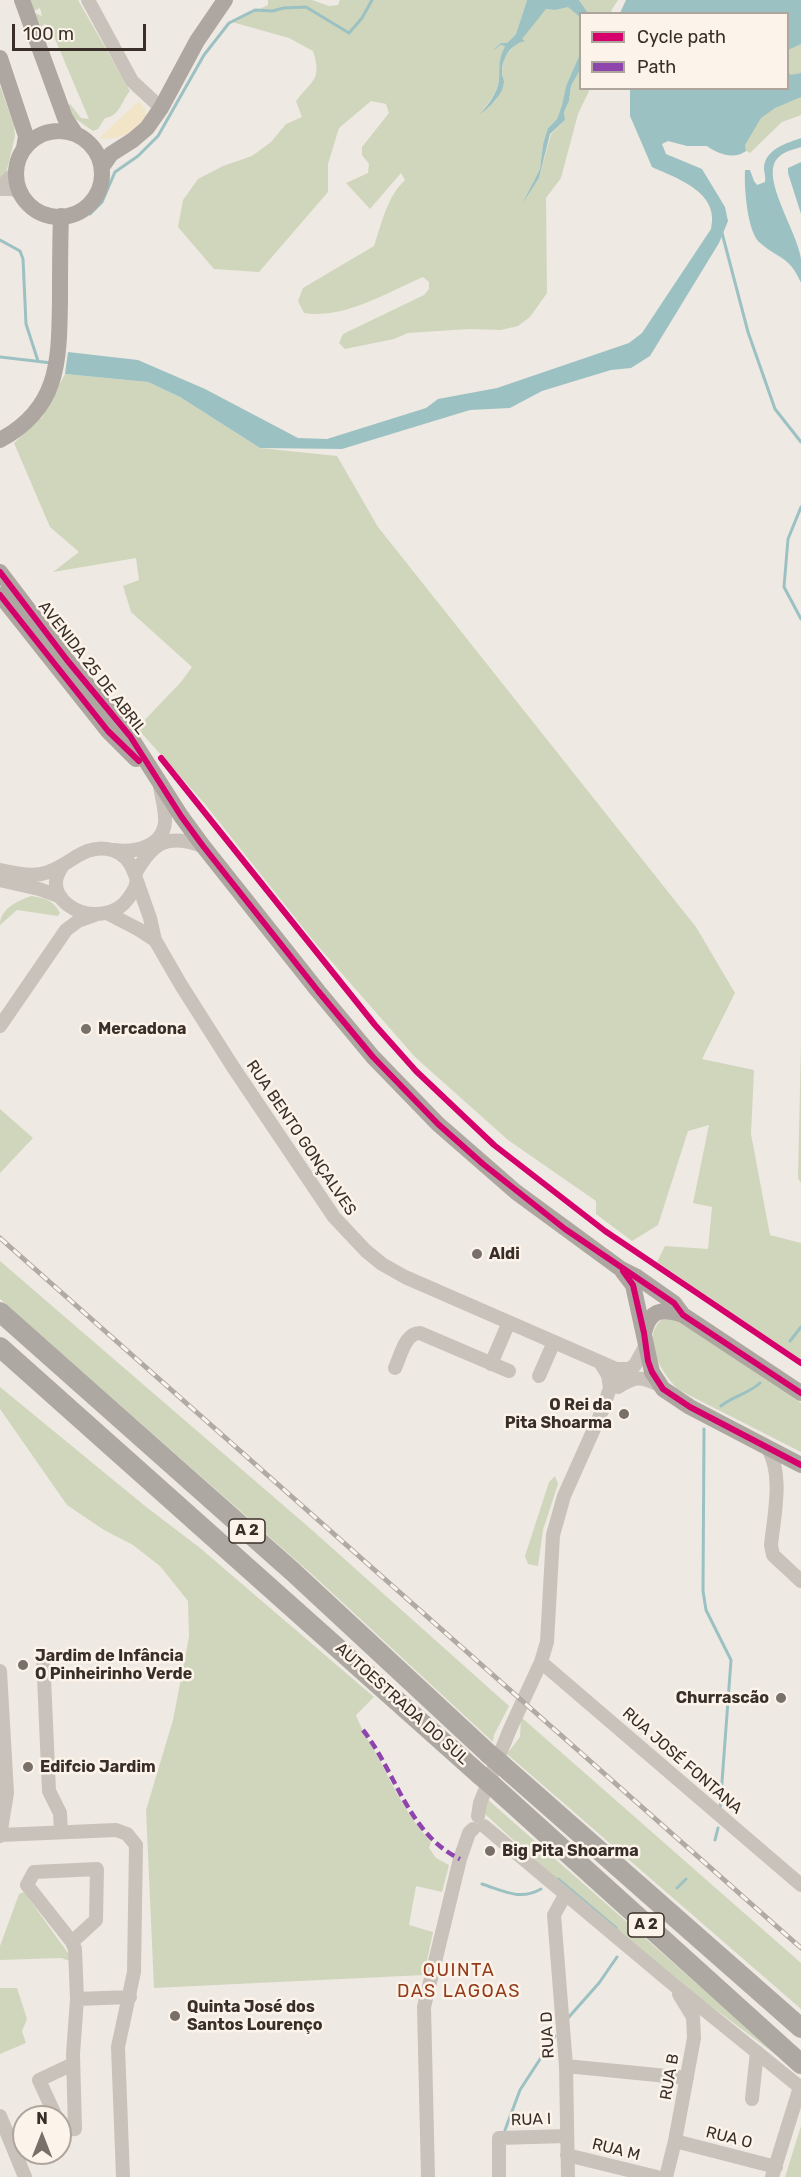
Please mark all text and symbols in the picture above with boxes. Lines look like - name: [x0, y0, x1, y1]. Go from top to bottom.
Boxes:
- scale bar: [15, 12, 148, 50]
- legend: [579, 12, 789, 90]
- text: 100 m: [23, 23, 74, 45]
- text: Cycle path: [637, 26, 726, 48]
- text: Path: [637, 56, 676, 78]
- street label: AVENIDA 25 DE ABRIL: [34, 598, 150, 738]
- place label: Mercadona: [98, 1019, 186, 1039]
- marker: Mercadona: [79, 1022, 93, 1036]
- street label: RUA BENTO GONÇALVES: [242, 1057, 360, 1219]
- place label: Aldi: [489, 1244, 520, 1264]
- marker: Aldi: [470, 1247, 484, 1261]
- place label: O Rei da Pita Shoarma: [505, 1395, 612, 1433]
- marker: O Rei da Pita Shoarma: [617, 1407, 631, 1421]
- road number: A 2: [229, 1519, 265, 1543]
- street label: AUTOESTRADA DO SUL: [331, 1639, 473, 1769]
- place label: Jardim de Infância O Pinheirinho Verde: [35, 1646, 192, 1684]
- marker: Jardim de Infância O Pinheirinho Verde: [16, 1658, 30, 1672]
- place label: Churrascão: [676, 1688, 769, 1708]
- marker: Churrascão: [774, 1691, 788, 1705]
- street label: RUA JOSÉ FONTANA: [618, 1704, 746, 1818]
- place label: Edifcio Jardim: [40, 1757, 156, 1777]
- marker: Edifcio Jardim: [21, 1760, 35, 1774]
- place label: Big Pita Shoarma: [502, 1841, 639, 1861]
- marker: Big Pita Shoarma: [483, 1844, 497, 1858]
- road number: A 2: [628, 1913, 664, 1937]
- district label: QUINTA DAS LAGOAS: [397, 1960, 521, 2002]
- place label: Quinta José dos Santos Lourenço: [187, 1997, 322, 2035]
- marker: Quinta José dos Santos Lourenço: [168, 2009, 182, 2023]
- street label: RUA D: [537, 2011, 559, 2059]
- street label: RUA B: [656, 2052, 684, 2102]
- north arrow: [12, 2105, 72, 2165]
- text: N: [36, 2109, 48, 2128]
- street label: RUA I: [510, 2110, 552, 2130]
- street label: RUA O: [704, 2123, 754, 2153]
- street label: RUA M: [590, 2135, 642, 2165]

